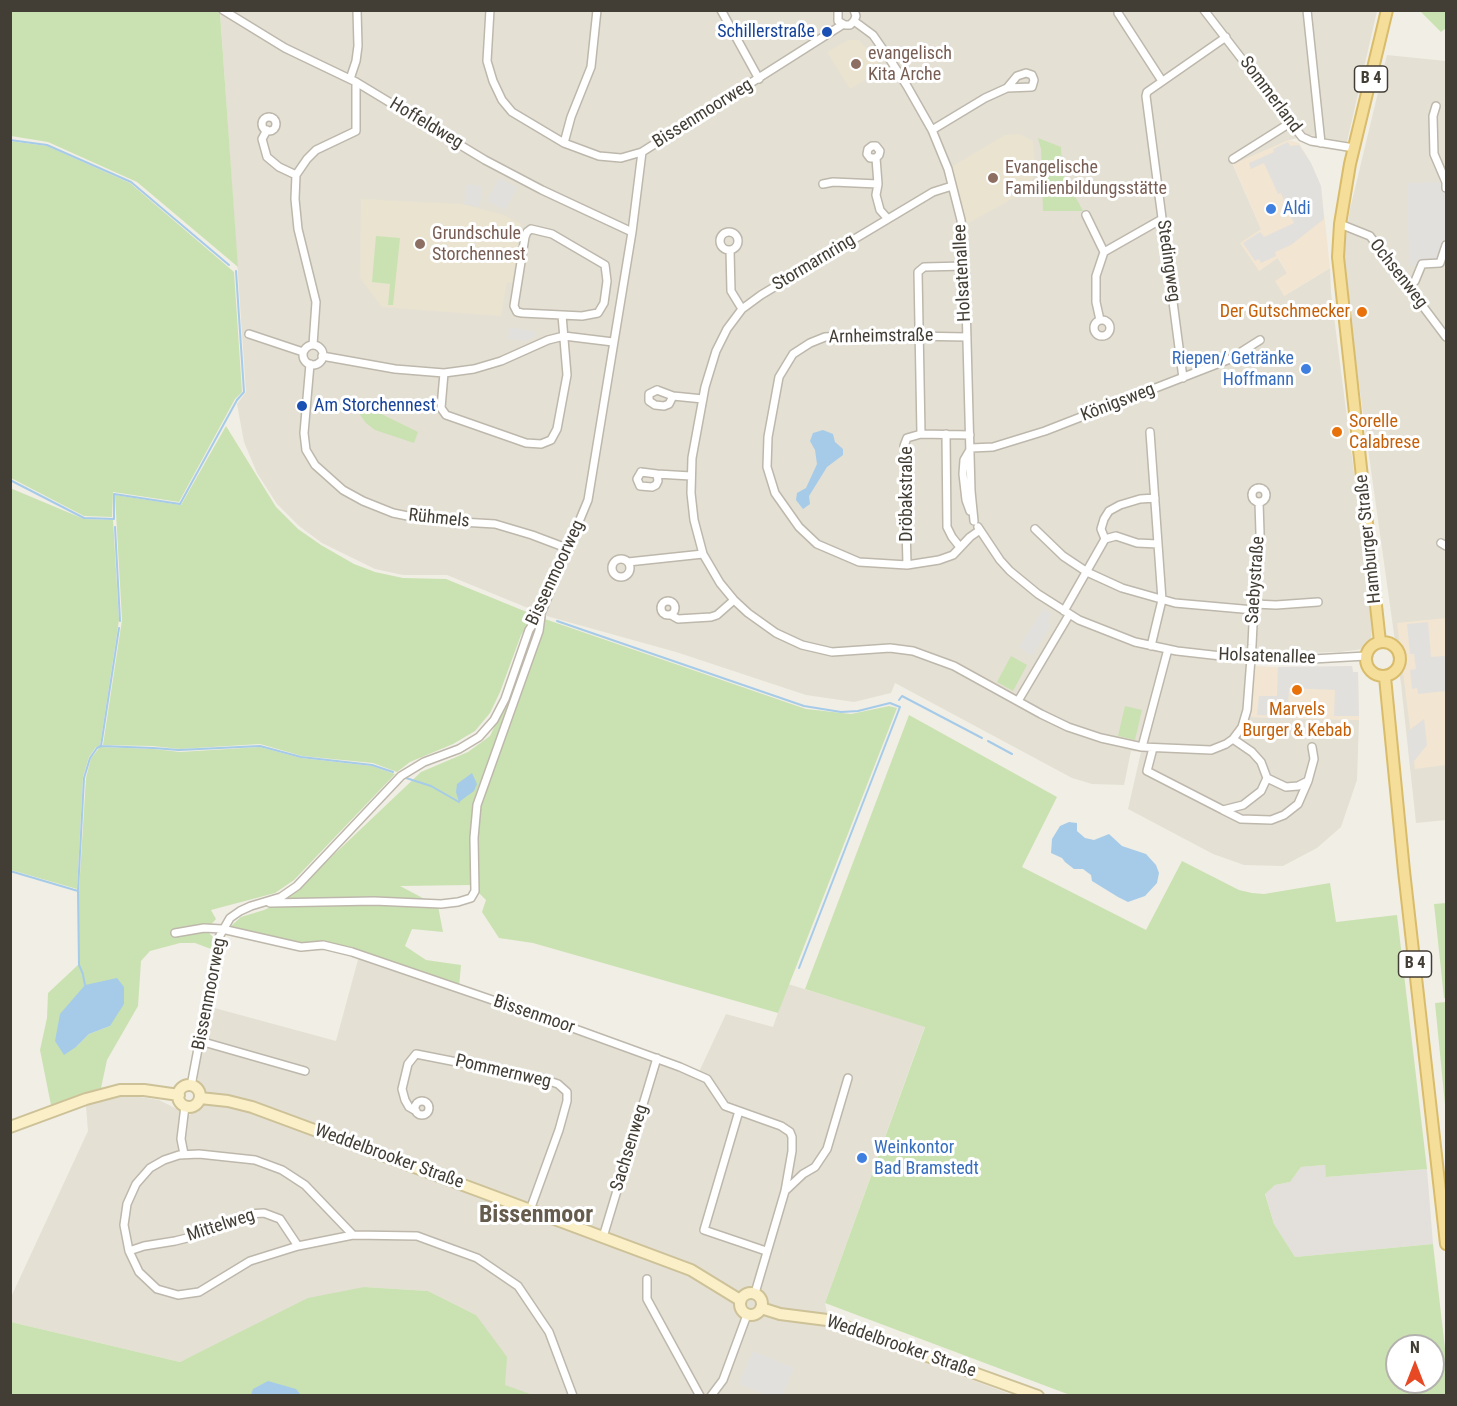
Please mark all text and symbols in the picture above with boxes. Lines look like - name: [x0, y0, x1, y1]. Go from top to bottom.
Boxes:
- place label: Schillerstraße: [717, 21, 815, 43]
- marker: Schillerstraße: [820, 25, 834, 39]
- place label: evangelisch Kita Arche: [868, 43, 952, 86]
- street label: Sommerland: [1234, 53, 1306, 137]
- marker: evangelisch Kita Arche: [849, 57, 863, 71]
- road number: B 4: [1354, 66, 1388, 92]
- street label: Bissenmoorweg: [649, 75, 757, 153]
- street label: Hoffeldweg: [385, 94, 467, 154]
- place label: Evangelische Familienbildungsstätte: [1005, 157, 1167, 200]
- marker: Evangelische Familienbildungsstätte: [986, 171, 1000, 185]
- place label: Aldi: [1283, 198, 1311, 220]
- marker: Aldi: [1264, 202, 1278, 216]
- street label: Stedingweg: [1152, 219, 1184, 303]
- place label: Grundschule Storchennest: [432, 223, 526, 266]
- street label: Holsatenallee: [950, 224, 976, 322]
- street label: Stormarnring: [769, 230, 859, 296]
- street label: Ochsenweg: [1364, 235, 1432, 313]
- marker: Grundschule Storchennest: [413, 237, 427, 251]
- place label: Der Gutschmecker: [1220, 301, 1350, 323]
- marker: Der Gutschmecker: [1355, 305, 1369, 319]
- street label: Arnheimstraße: [829, 325, 933, 349]
- place label: Riepen/ Getränke Hoffmann: [1172, 348, 1294, 391]
- marker: Riepen/ Getränke Hoffmann: [1299, 362, 1313, 376]
- street label: Königsweg: [1078, 379, 1158, 427]
- place label: Am Storchennest: [314, 395, 436, 417]
- marker: Am Storchennest: [295, 399, 309, 413]
- place label: Sorelle Calabrese: [1349, 411, 1420, 454]
- marker: Sorelle Calabrese: [1330, 425, 1344, 439]
- street label: Dröbakstraße: [896, 446, 918, 542]
- street label: Hamburger Straße: [1351, 474, 1387, 604]
- street label: Rühmels: [407, 505, 471, 533]
- street label: Bissenmoorweg: [522, 517, 590, 629]
- street label: Saebystraße: [1242, 535, 1270, 625]
- street label: Holsatenallee: [1218, 645, 1316, 669]
- marker: Marvels Burger & Kebab: [1290, 683, 1304, 697]
- place label: Marvels Burger & Kebab: [1242, 699, 1352, 742]
- street label: Bissenmoorweg: [189, 936, 231, 1052]
- road number: B 4: [1398, 951, 1432, 977]
- street label: Bissenmoor: [490, 991, 578, 1039]
- street label: Pommernweg: [453, 1050, 553, 1094]
- street label: Sachsenweg: [607, 1102, 653, 1194]
- street label: Weddelbrooker Straße: [312, 1120, 466, 1194]
- place label: Weinkontor Bad Bramstedt: [874, 1137, 979, 1180]
- marker: Weinkontor Bad Bramstedt: [855, 1151, 869, 1165]
- district label: Bissenmoor: [479, 1202, 593, 1230]
- street label: Mittelweg: [184, 1205, 258, 1247]
- street label: Weddelbrooker Straße: [823, 1311, 979, 1383]
- north arrow: [1385, 1334, 1445, 1394]
- text: N: [1410, 1338, 1420, 1357]

